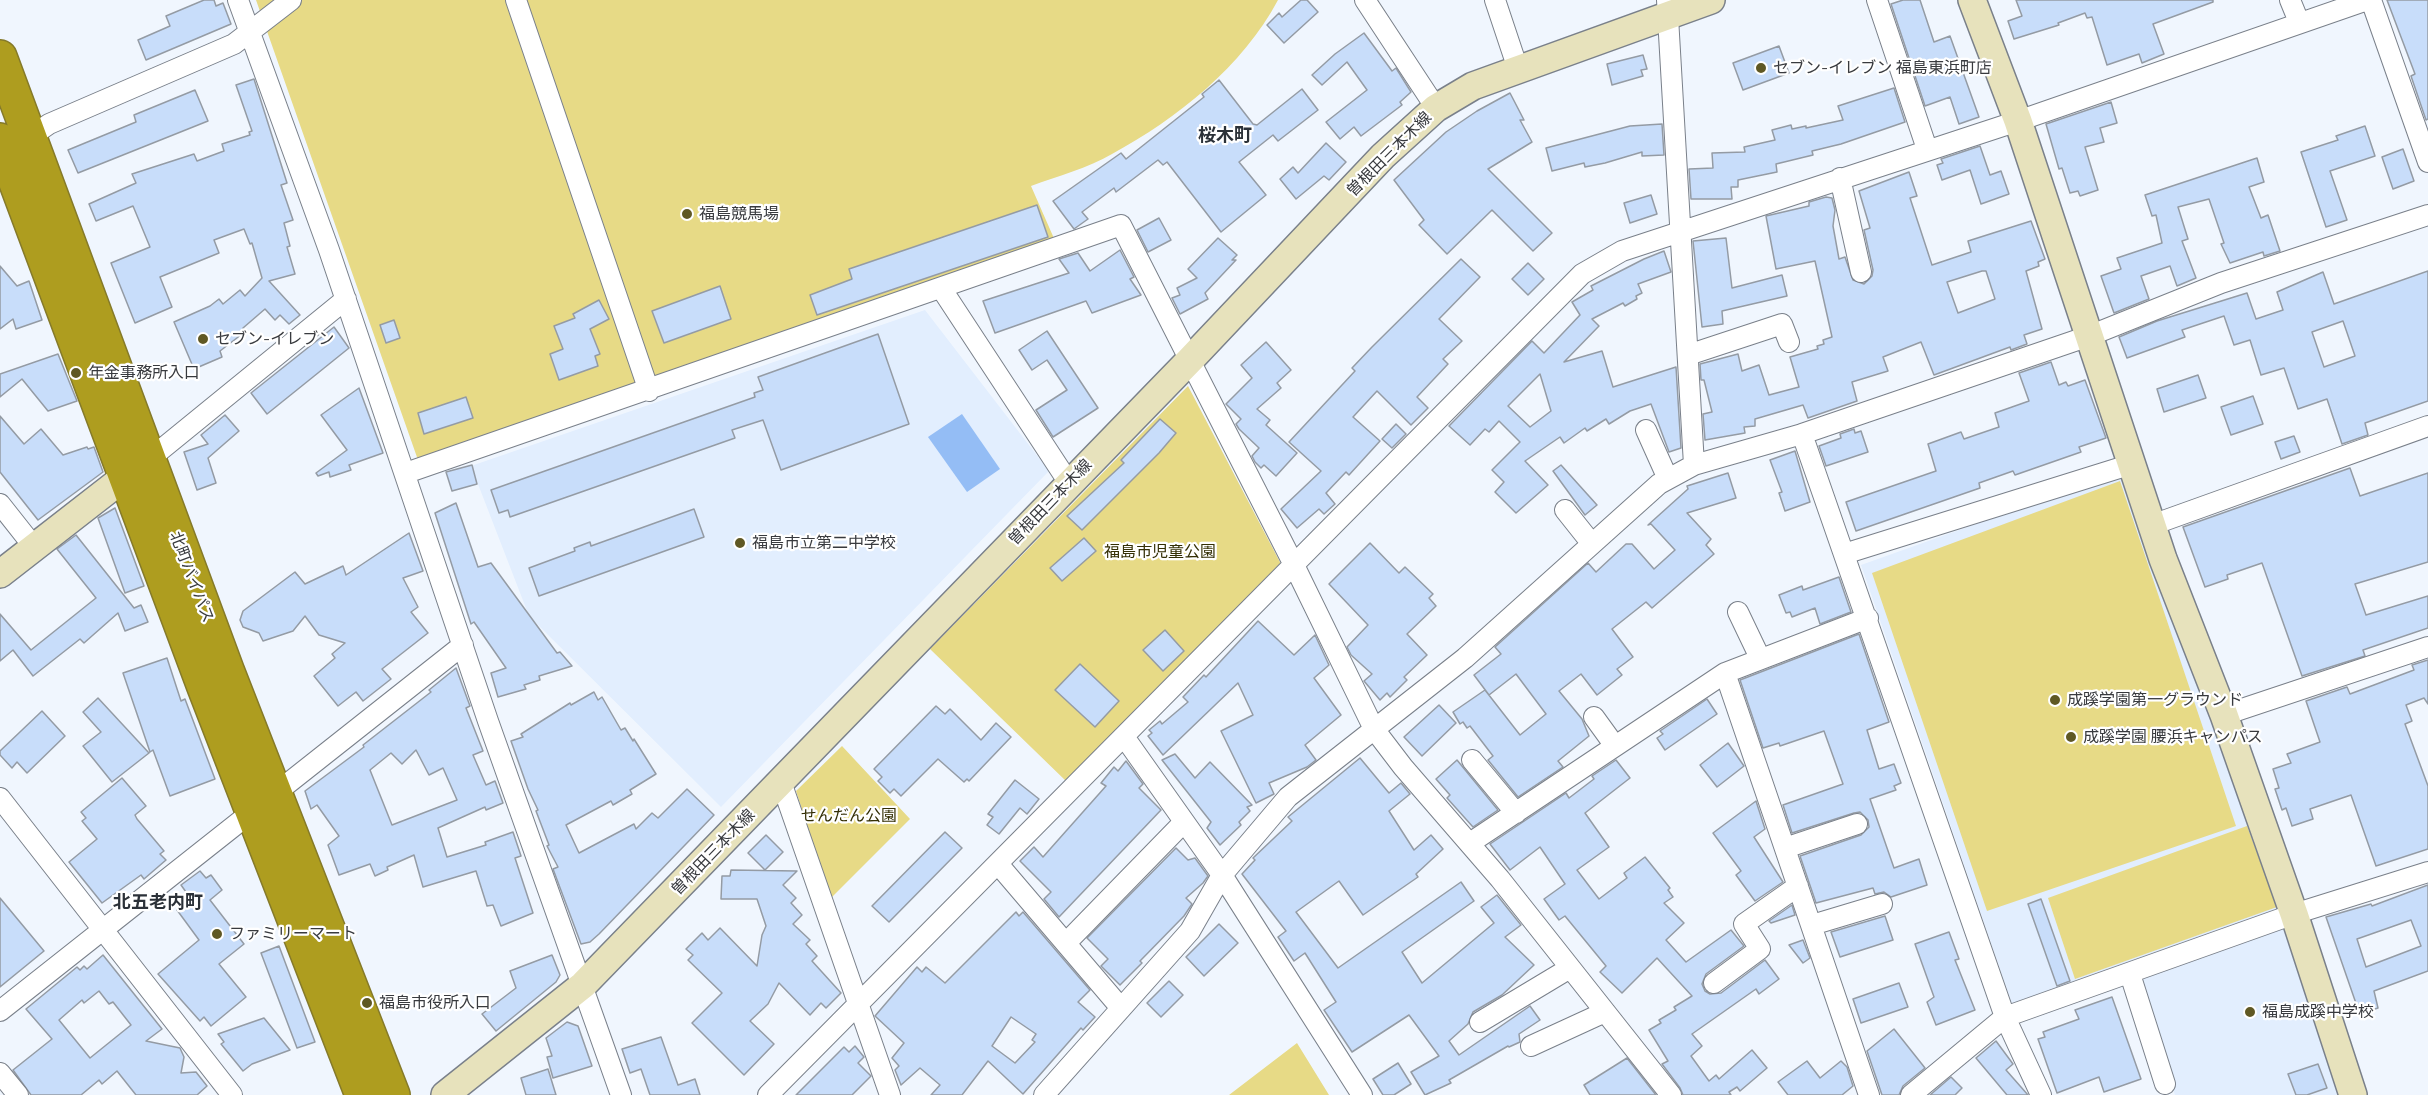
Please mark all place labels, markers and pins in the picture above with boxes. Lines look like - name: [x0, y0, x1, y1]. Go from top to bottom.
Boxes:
- place label: セブン-イレブン 福島東浜町店: [1773, 58, 1992, 78]
- marker: セブン-イレブン 福島東浜町店: [1754, 61, 1768, 75]
- place label: 福島競馬場: [699, 204, 779, 224]
- marker: 福島競馬場: [680, 207, 694, 221]
- place label: セブン-イレブン: [215, 329, 334, 349]
- marker: セブン-イレブン: [196, 332, 210, 346]
- place label: 年金事務所入口: [88, 363, 200, 383]
- marker: 年金事務所入口: [69, 366, 83, 380]
- place label: 福島市立第二中学校: [752, 533, 896, 553]
- marker: 福島市立第二中学校: [733, 536, 747, 550]
- place label: 成蹊学園第一グラウンド: [2067, 690, 2243, 710]
- marker: 成蹊学園第一グラウンド: [2048, 693, 2062, 707]
- place label: 成蹊学園 腰浜キャンパス: [2083, 727, 2263, 747]
- marker: 成蹊学園 腰浜キャンパス: [2064, 730, 2078, 744]
- place label: ファミリーマート: [229, 924, 357, 944]
- marker: ファミリーマート: [210, 927, 224, 941]
- place label: 福島市役所入口: [379, 993, 491, 1013]
- marker: 福島市役所入口: [360, 996, 374, 1010]
- place label: 福島成蹊中学校: [2262, 1002, 2374, 1022]
- marker: 福島成蹊中学校: [2243, 1005, 2257, 1019]

